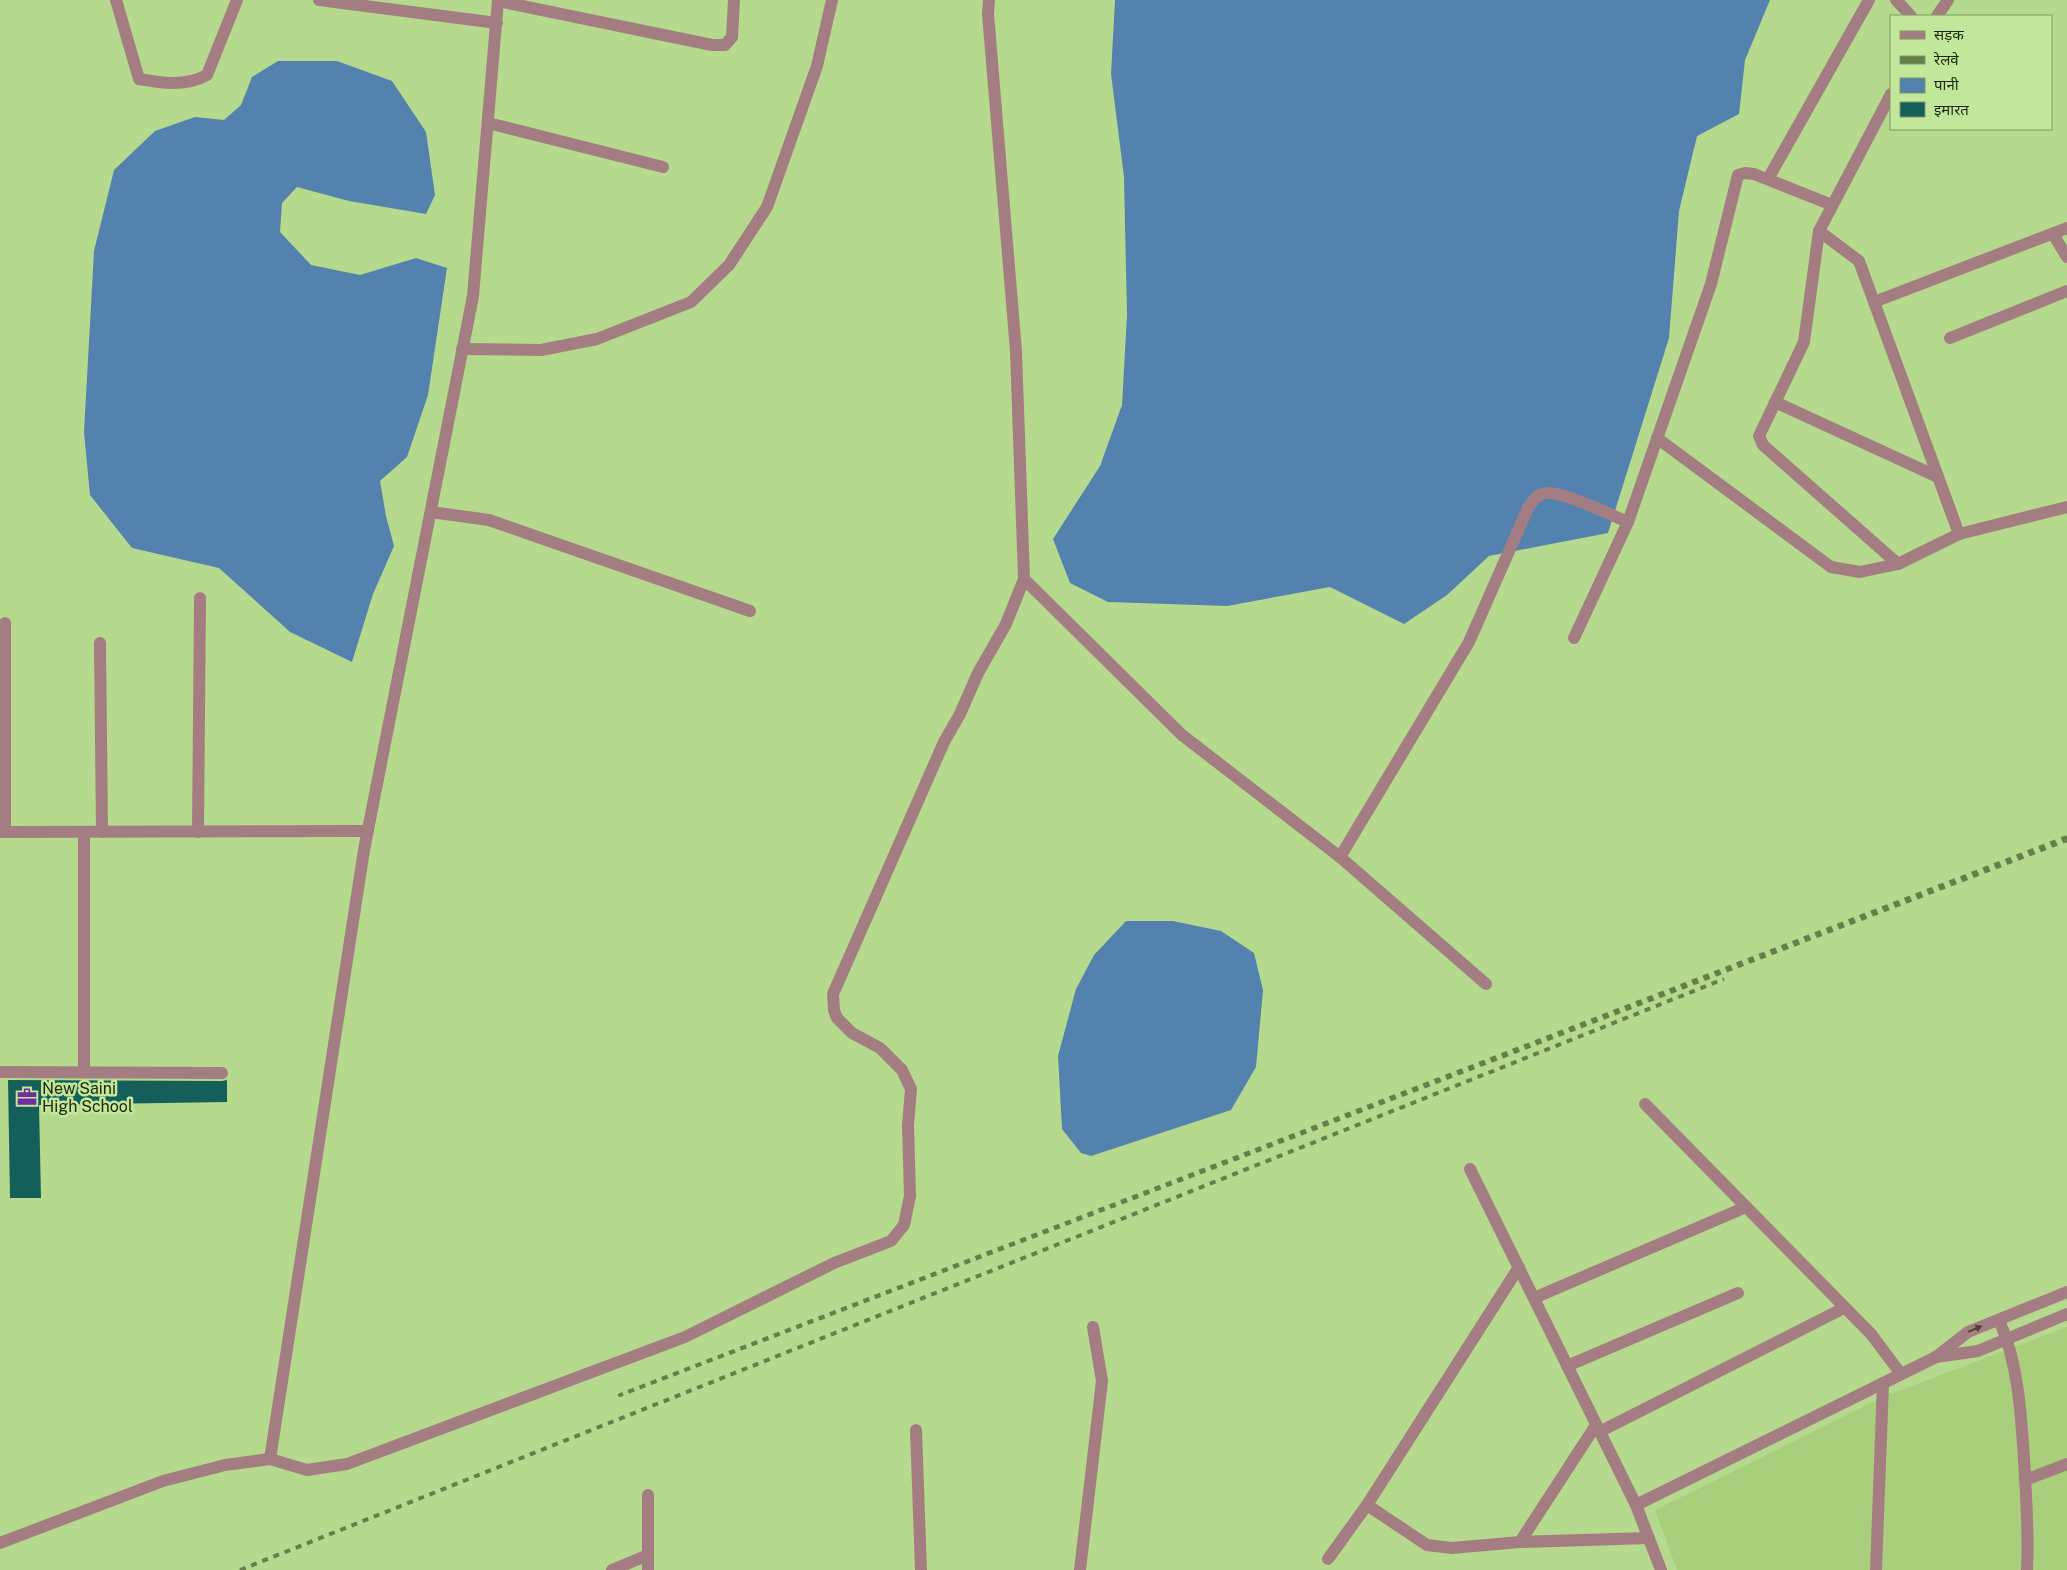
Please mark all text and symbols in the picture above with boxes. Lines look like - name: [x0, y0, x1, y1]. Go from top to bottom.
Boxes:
- legend: [1890, 15, 2052, 130]
- text: सड़क: [1934, 26, 1964, 43]
- text: रेलवे: [1933, 51, 1959, 68]
- text: पानी: [1934, 76, 1960, 93]
- text: इमारत: [1934, 101, 1969, 118]
- place label: New Saini High School: [42, 1079, 133, 1116]
- office icon: New Saini High School: [16, 1086, 38, 1108]
- one-way arrow: [1968, 1325, 1982, 1333]

